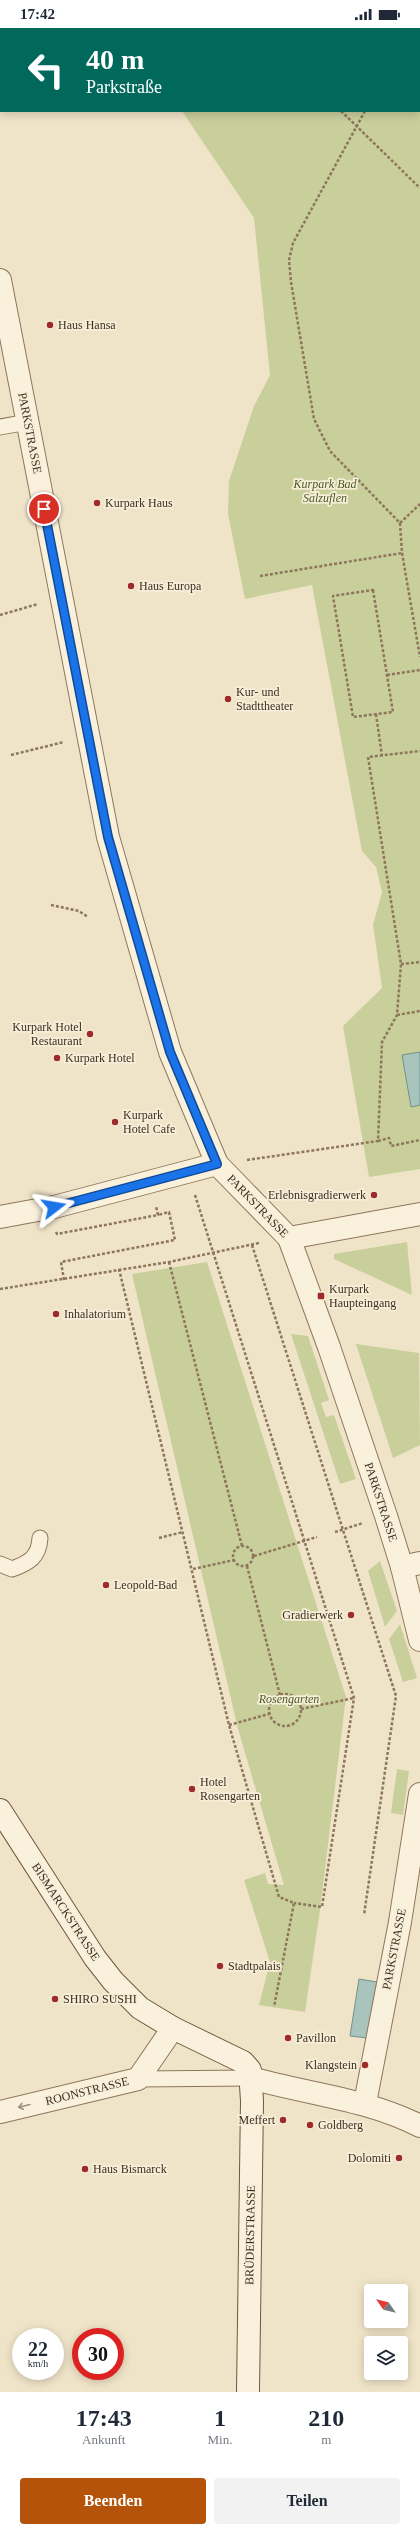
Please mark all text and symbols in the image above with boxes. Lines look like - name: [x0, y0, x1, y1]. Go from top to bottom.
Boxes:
- text: 17:42: [20, 6, 55, 22]
- icon: left: [20, 44, 72, 96]
- text: 40 m: [86, 44, 144, 75]
- text: Parkstraße: [86, 77, 162, 97]
- place label: Haus Hansa: [58, 318, 116, 332]
- marker: Haus Hansa: [45, 320, 55, 330]
- street label: PARKSTRASSE: [15, 391, 45, 475]
- park label: Kurpark Bad Salzuflen: [293, 477, 358, 505]
- pin: [27, 492, 61, 526]
- place label: Kurpark Haus: [105, 496, 173, 510]
- icon: arrive: [33, 498, 55, 520]
- marker: Kurpark Haus: [92, 498, 102, 508]
- place label: Haus Europa: [139, 579, 202, 593]
- marker: Haus Europa: [126, 581, 136, 591]
- place label: Kur- und Stadttheater: [236, 685, 293, 713]
- marker: Kur- und Stadttheater: [223, 694, 233, 704]
- place label: Kurpark Hotel Restaurant: [12, 1020, 83, 1048]
- marker: Kurpark Hotel Restaurant: [85, 1029, 95, 1039]
- place label: Kurpark Hotel: [65, 1051, 135, 1065]
- marker: Kurpark Hotel: [52, 1053, 62, 1063]
- place label: Kurpark Hotel Cafe: [123, 1108, 175, 1136]
- marker: Kurpark Hotel Cafe: [110, 1117, 120, 1127]
- street label: PARKSTRASSE: [224, 1172, 292, 1240]
- position arrow: [33, 1186, 75, 1228]
- place label: Erlebnisgradierwerk: [268, 1188, 366, 1202]
- marker: Erlebnisgradierwerk: [369, 1190, 379, 1200]
- place label: Kurpark Haupteingang: [329, 1282, 396, 1310]
- marker: Kurpark Haupteingang: [316, 1291, 326, 1301]
- place label: Inhalatorium: [64, 1307, 127, 1321]
- marker: Inhalatorium: [51, 1309, 61, 1319]
- street label: PARKSTRASSE: [362, 1461, 400, 1543]
- place label: Leopold-Bad: [114, 1578, 177, 1592]
- marker: Leopold-Bad: [101, 1580, 111, 1590]
- place label: Gradierwerk: [282, 1608, 343, 1622]
- marker: Gradierwerk: [346, 1610, 356, 1620]
- park label: Rosengarten: [258, 1692, 319, 1706]
- place label: Hotel Rosengarten: [200, 1775, 260, 1803]
- marker: Hotel Rosengarten: [187, 1784, 197, 1794]
- street label: BISMARCKSTRASSE: [29, 1860, 103, 1964]
- street label: PARKSTRASSE: [379, 1907, 409, 1991]
- place label: Stadtpalais: [228, 1959, 281, 1973]
- marker: Stadtpalais: [215, 1961, 225, 1971]
- place label: SHIRO SUSHI: [63, 1992, 137, 2006]
- marker: SHIRO SUSHI: [50, 1994, 60, 2004]
- place label: Pavillon: [296, 2031, 336, 2045]
- marker: Pavillon: [283, 2033, 293, 2043]
- place label: Klangstein: [305, 2058, 357, 2072]
- marker: Klangstein: [360, 2060, 370, 2070]
- street label: ROONSTRASSE: [44, 2074, 130, 2108]
- one-way arrow: [18, 2103, 31, 2111]
- place label: Meffert: [239, 2113, 276, 2127]
- marker: Meffert: [278, 2115, 288, 2125]
- place label: Goldberg: [318, 2118, 363, 2132]
- marker: Goldberg: [305, 2120, 315, 2130]
- place label: Dolomiti: [348, 2151, 392, 2165]
- marker: Dolomiti: [394, 2153, 404, 2163]
- place label: Haus Bismarck: [93, 2162, 167, 2176]
- marker: Haus Bismarck: [80, 2164, 90, 2174]
- street label: BRÜDERSTRASSE: [242, 2185, 258, 2285]
- north arrow: [364, 2284, 408, 2328]
- map controls: [364, 2284, 408, 2380]
- speed limit sign: 30: [72, 2328, 124, 2380]
- button: layers: [364, 2336, 408, 2380]
- text: 22: [28, 2338, 48, 2360]
- text: km/h: [28, 2358, 48, 2369]
- text: 17:43: [76, 2405, 132, 2431]
- text: 1: [214, 2405, 226, 2431]
- text: 210: [308, 2405, 344, 2431]
- text: Ankunft: [82, 2432, 125, 2447]
- text: Min.: [208, 2432, 232, 2447]
- text: m: [321, 2432, 331, 2447]
- button: Beenden: [20, 2478, 206, 2524]
- button: Teilen: [214, 2478, 400, 2524]

